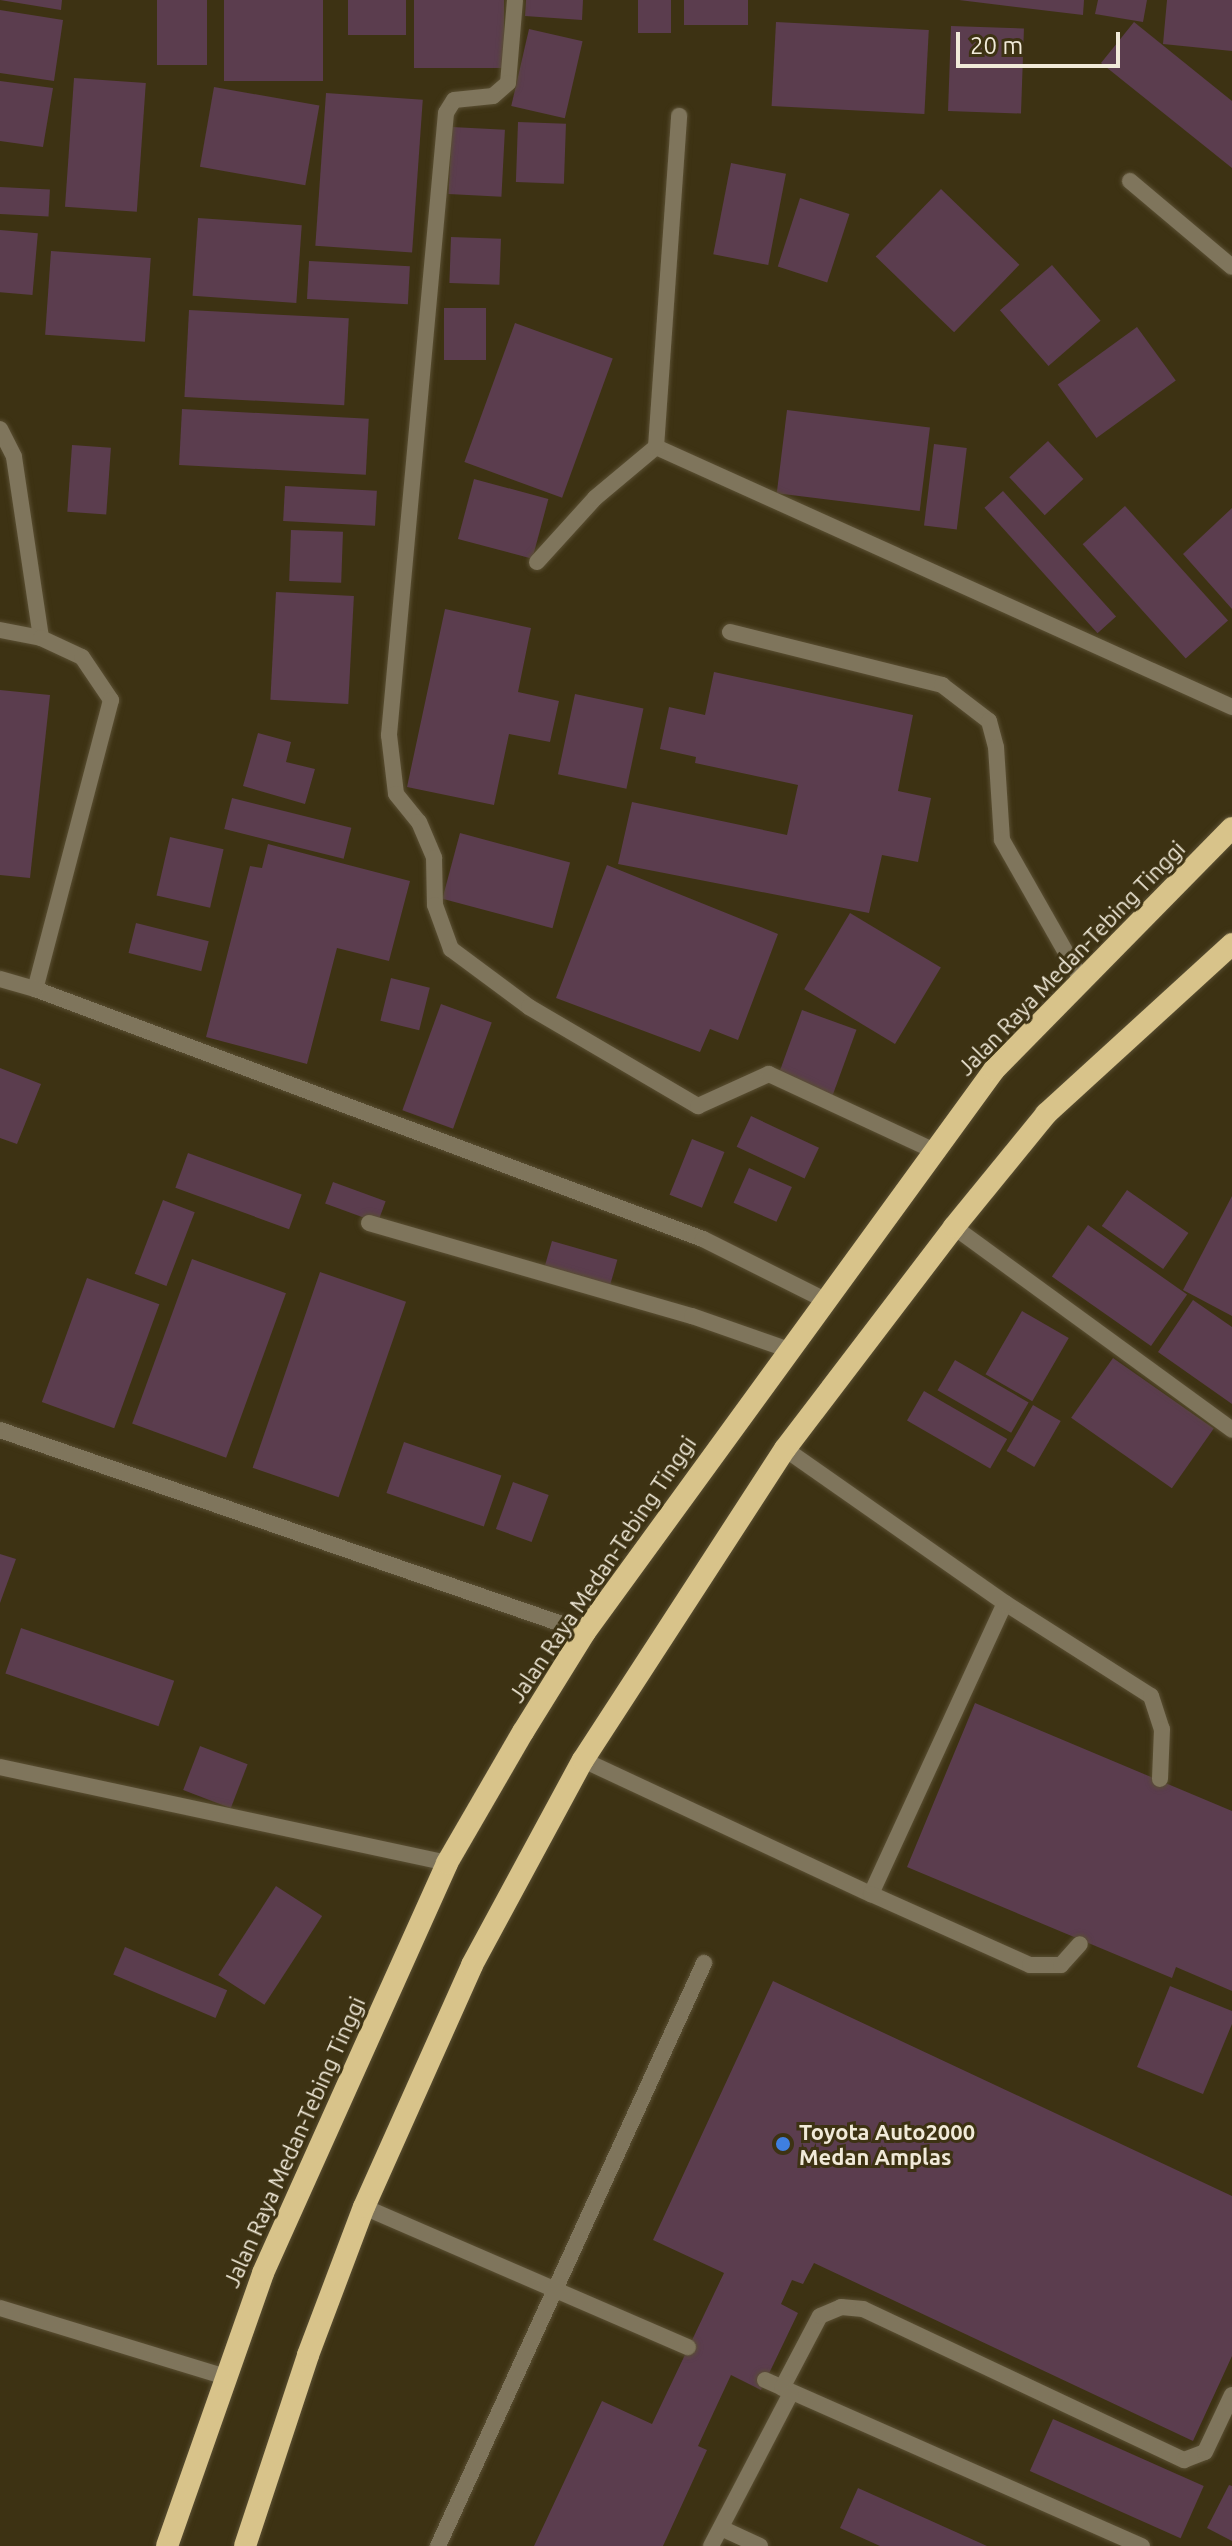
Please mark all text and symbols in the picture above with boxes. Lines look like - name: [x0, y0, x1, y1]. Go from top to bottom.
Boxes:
- scale bar: [960, 16, 1124, 66]
- text: 20 m: [970, 32, 1023, 59]
- street label: Jalan Raya Medan-Tebing Tinggi: [952, 835, 1190, 1081]
- street label: Jalan Raya Medan-Tebing Tinggi: [503, 1431, 701, 1707]
- street label: Jalan Raya Medan-Tebing Tinggi: [218, 1993, 370, 2291]
- place label: Toyota Auto2000 Medan Amplas: [799, 2118, 975, 2170]
- marker: Toyota Auto2000 Medan Amplas: [774, 2135, 792, 2153]

